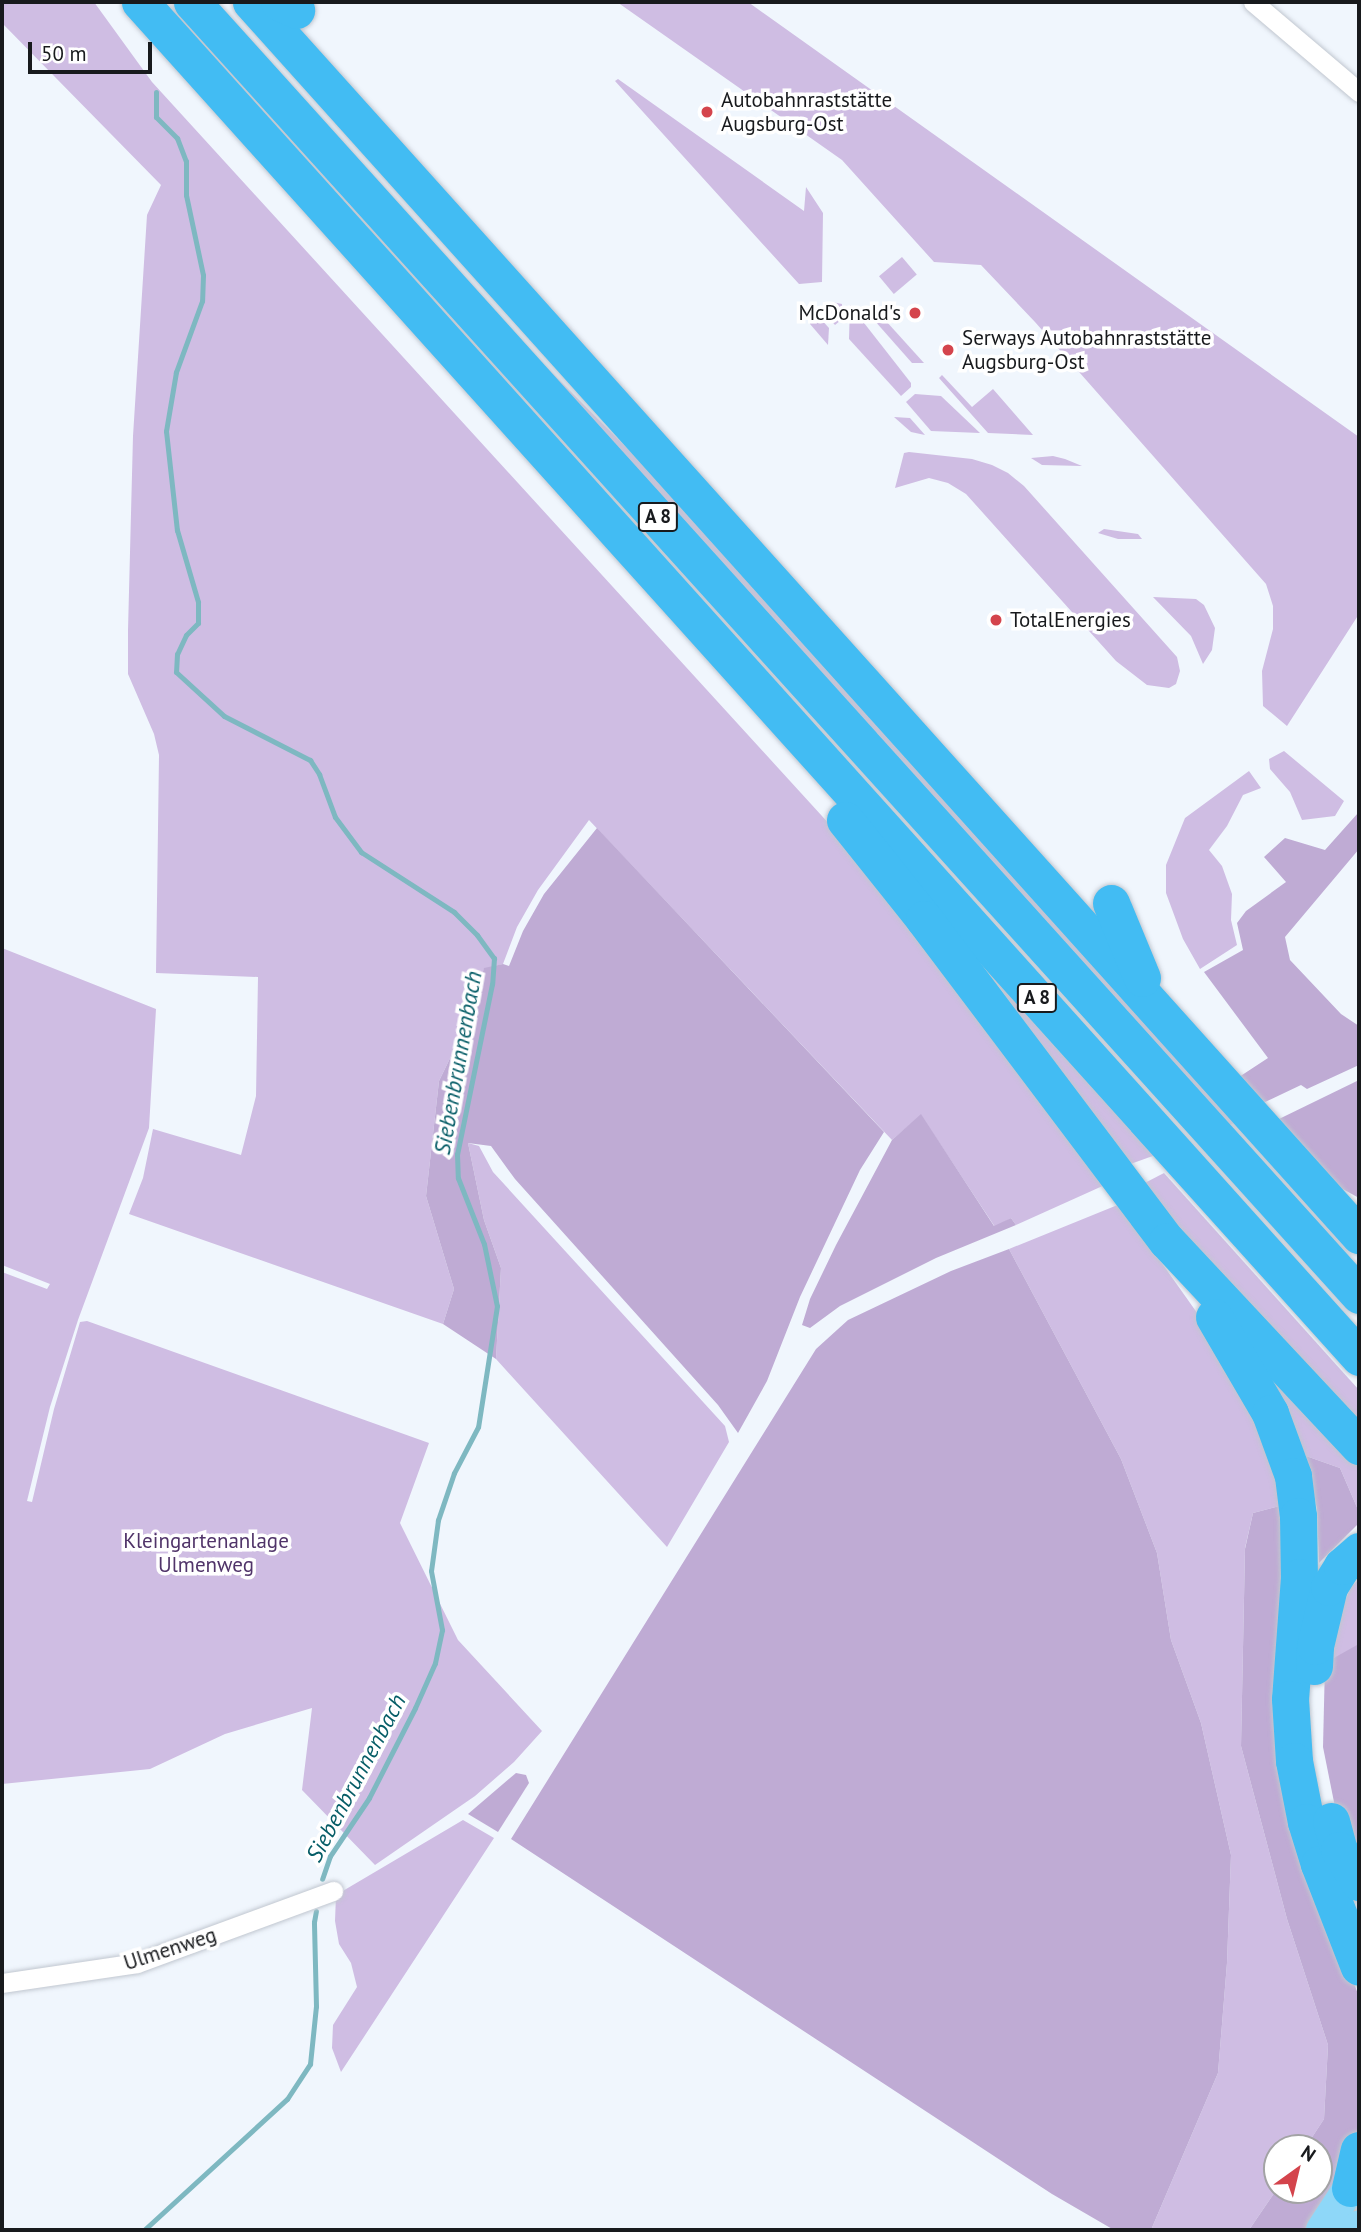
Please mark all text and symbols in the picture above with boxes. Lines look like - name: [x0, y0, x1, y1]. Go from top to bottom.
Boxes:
- scale bar: [32, 28, 156, 72]
- text: 50 m: [41, 40, 87, 67]
- place label: Autobahnraststätte Augsburg-Ost: [721, 87, 892, 137]
- marker: Autobahnraststätte Augsburg-Ost: [699, 104, 715, 120]
- place label: McDonald's: [798, 300, 901, 326]
- marker: McDonald's: [907, 305, 923, 321]
- place label: Serways Autobahnraststätte Augsburg-Ost: [962, 325, 1212, 375]
- marker: Serways Autobahnraststätte Augsburg-Ost: [940, 342, 956, 358]
- road number: A 8: [637, 502, 679, 532]
- place label: TotalEnergies: [1010, 607, 1131, 633]
- marker: TotalEnergies: [988, 612, 1004, 628]
- water label: Siebenbrunnenbach: [428, 969, 488, 1157]
- road number: A 8: [1016, 982, 1058, 1014]
- park label: Kleingartenanlage Ulmenweg: [123, 1528, 289, 1578]
- water label: Siebenbrunnenbach: [300, 1689, 412, 1867]
- street label: Ulmenweg: [120, 1922, 220, 1976]
- north arrow: [1263, 2134, 1333, 2204]
- text: N: [1297, 2140, 1321, 2167]

